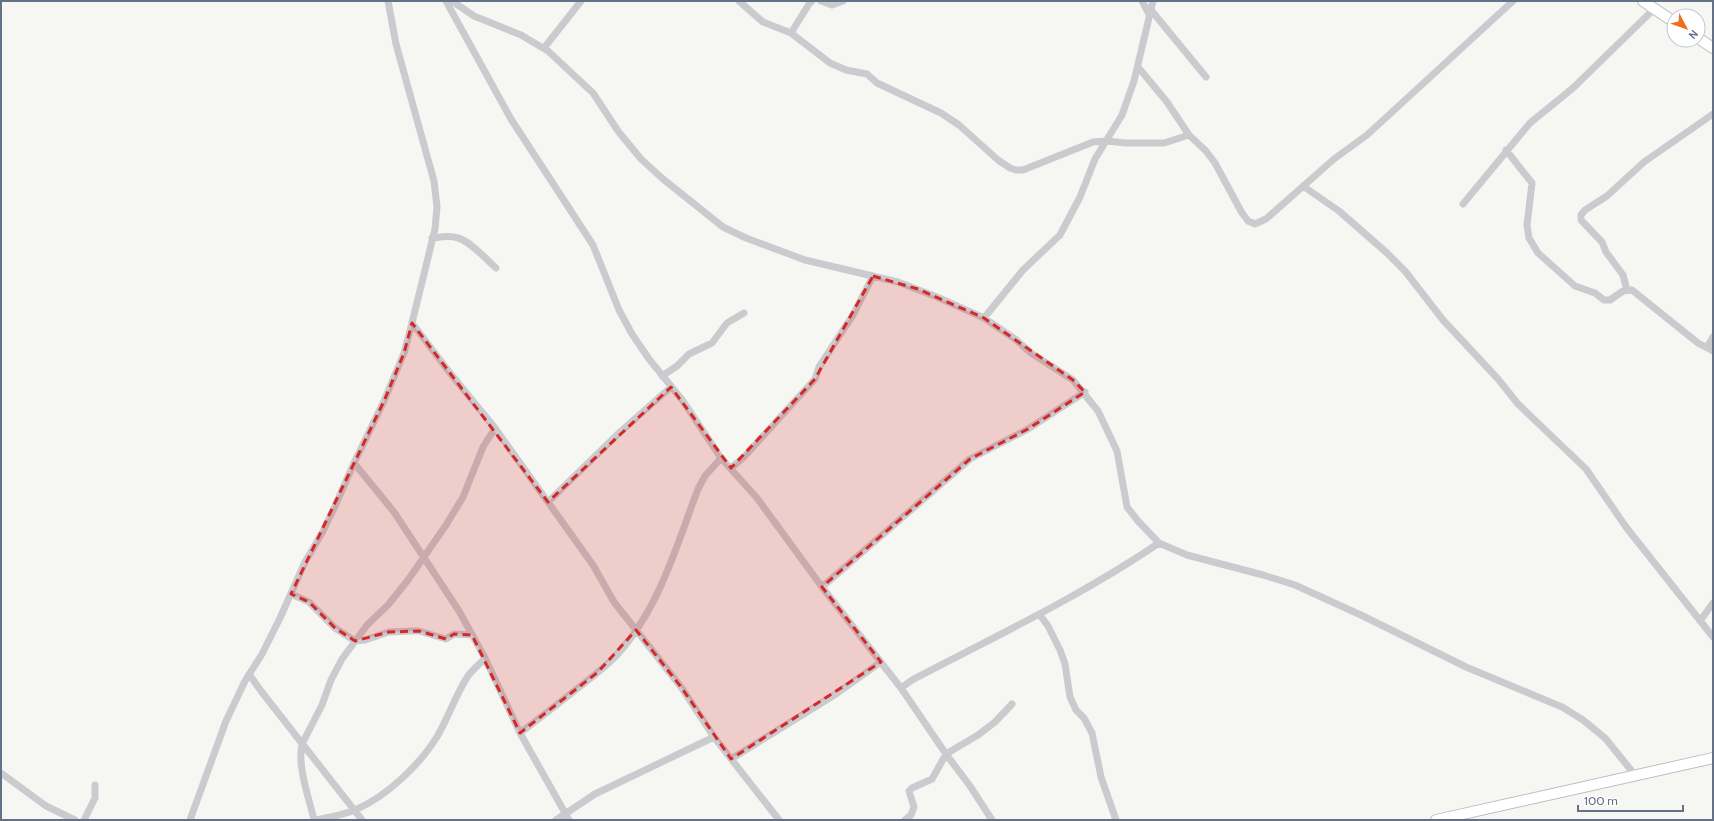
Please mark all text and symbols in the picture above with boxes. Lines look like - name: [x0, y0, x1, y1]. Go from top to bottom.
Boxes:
- north arrow: [1666, 8, 1706, 48]
- text: N: [1686, 27, 1701, 42]
- scale bar: [1578, 787, 1683, 813]
- text: 100 m: [1584, 793, 1618, 808]

